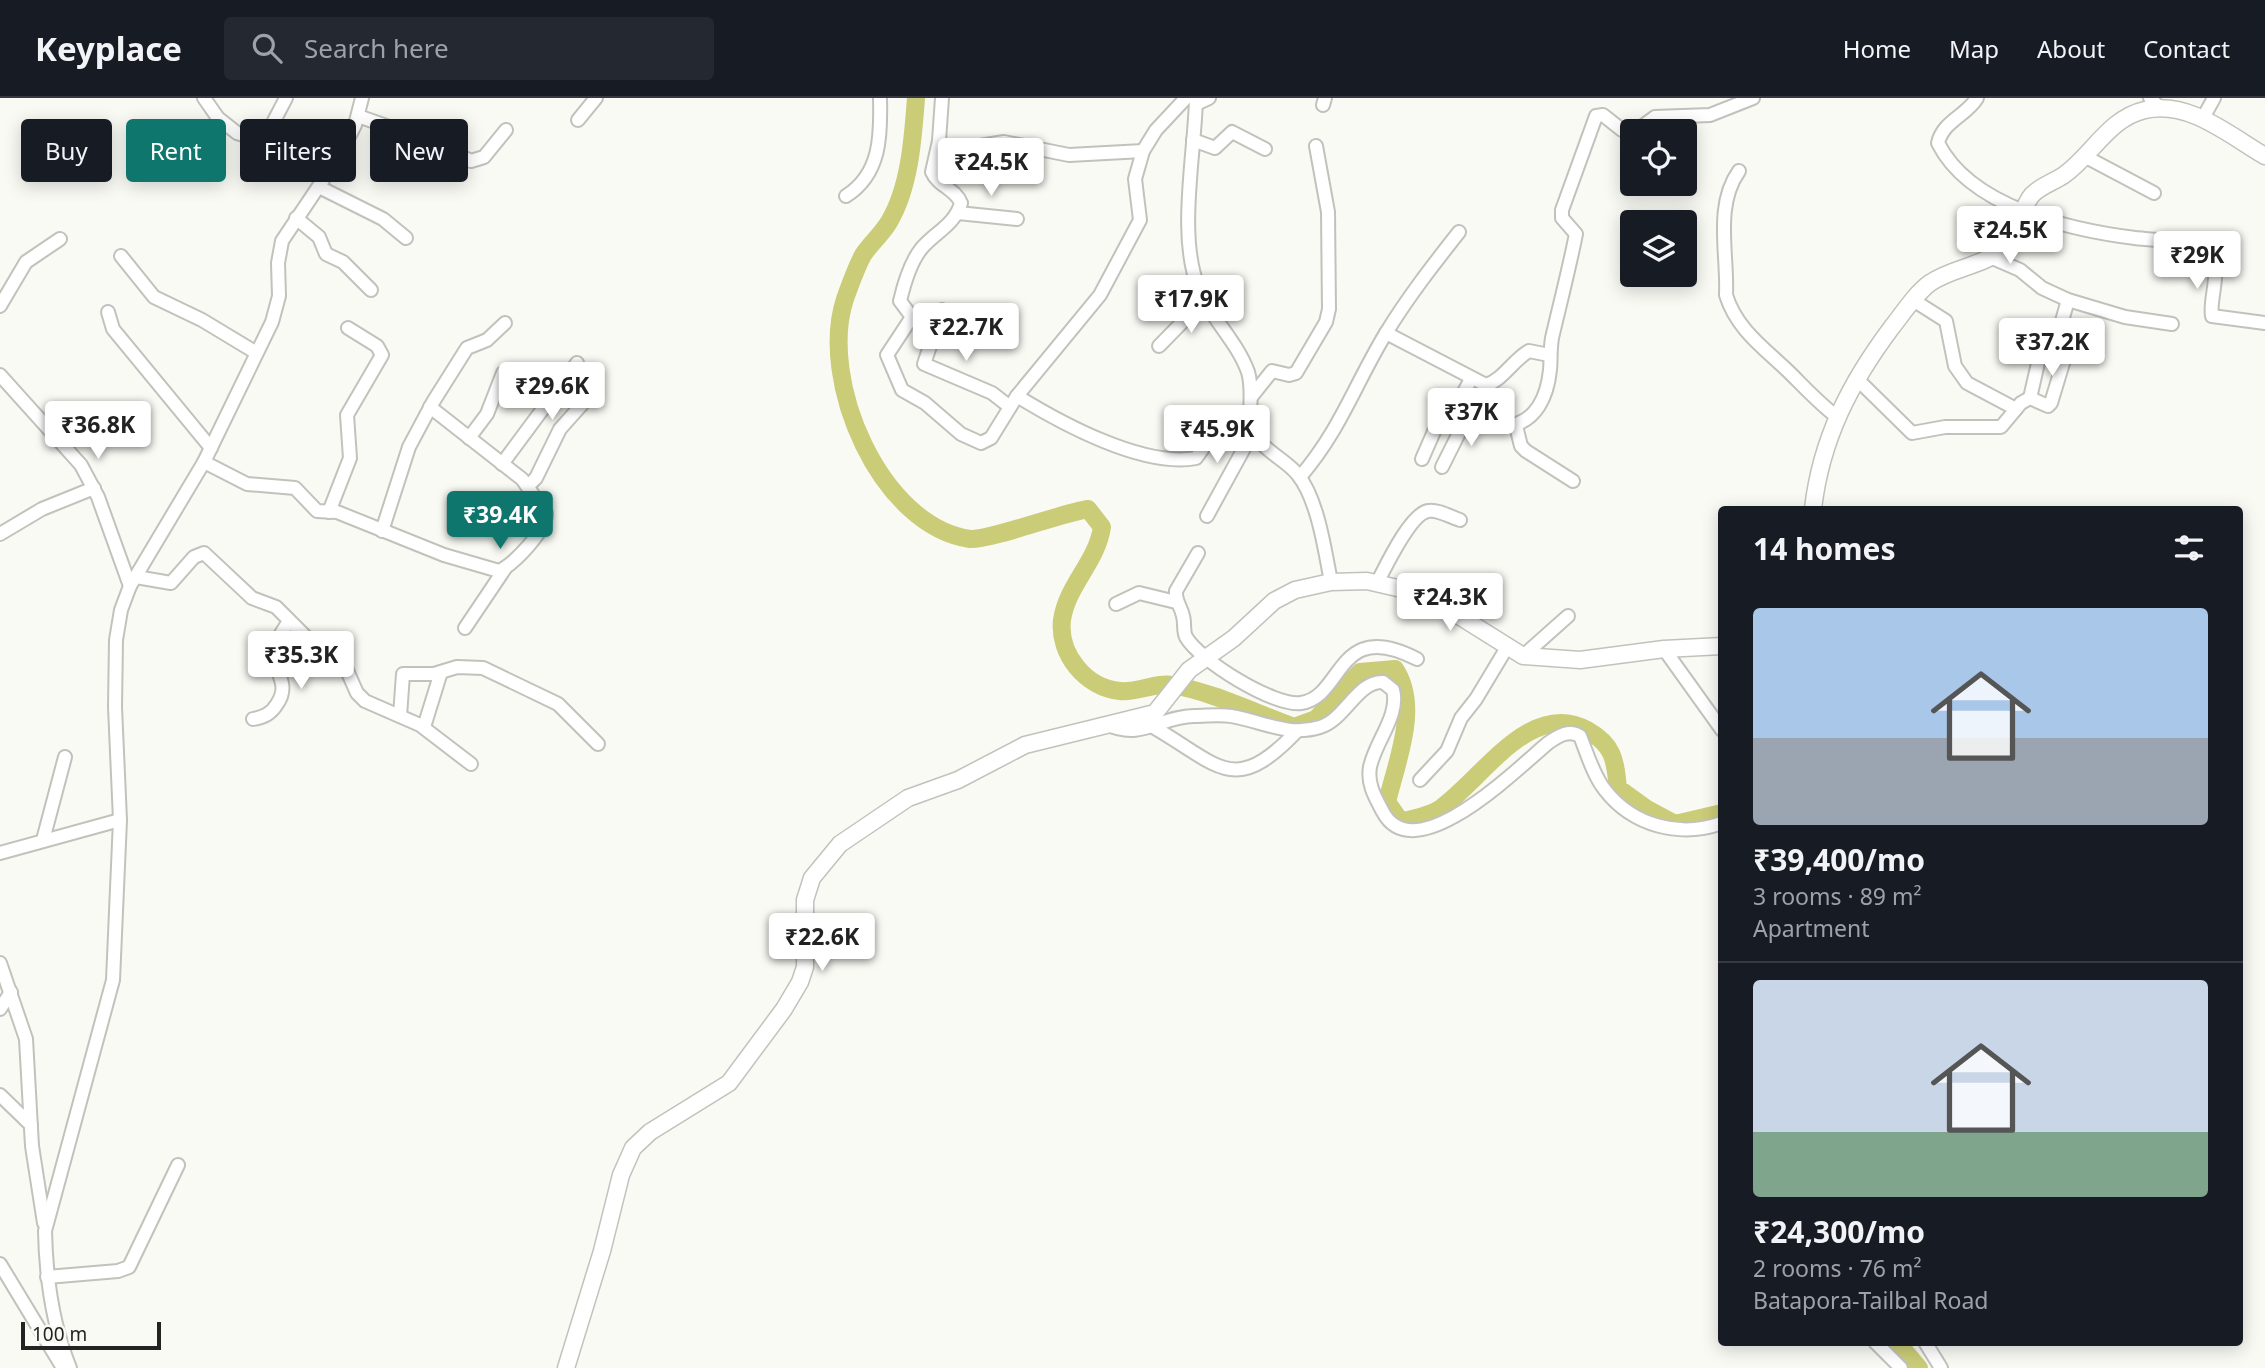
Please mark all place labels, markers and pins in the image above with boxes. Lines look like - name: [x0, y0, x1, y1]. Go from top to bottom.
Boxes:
- pin: ₹24.5K: [934, 139, 1048, 198]
- pin: ₹24.5K: [1953, 206, 2067, 266]
- pin: ₹29K: [2156, 232, 2238, 291]
- pin: ₹17.9K: [1134, 275, 1248, 335]
- pin: ₹22.7K: [909, 303, 1023, 363]
- pin: ₹37.2K: [1995, 318, 2109, 378]
- pin: ₹29.6K: [495, 362, 609, 422]
- pin: ₹37K: [1430, 388, 1512, 448]
- pin: ₹36.8K: [41, 402, 155, 461]
- pin: ₹45.9K: [1160, 406, 1274, 465]
- pin: ₹39.4K: [443, 491, 557, 551]
- pin: ₹24.3K: [1393, 574, 1507, 633]
- pin: ₹35.3K: [244, 632, 358, 691]
- pin: ₹22.6K: [765, 914, 879, 973]

